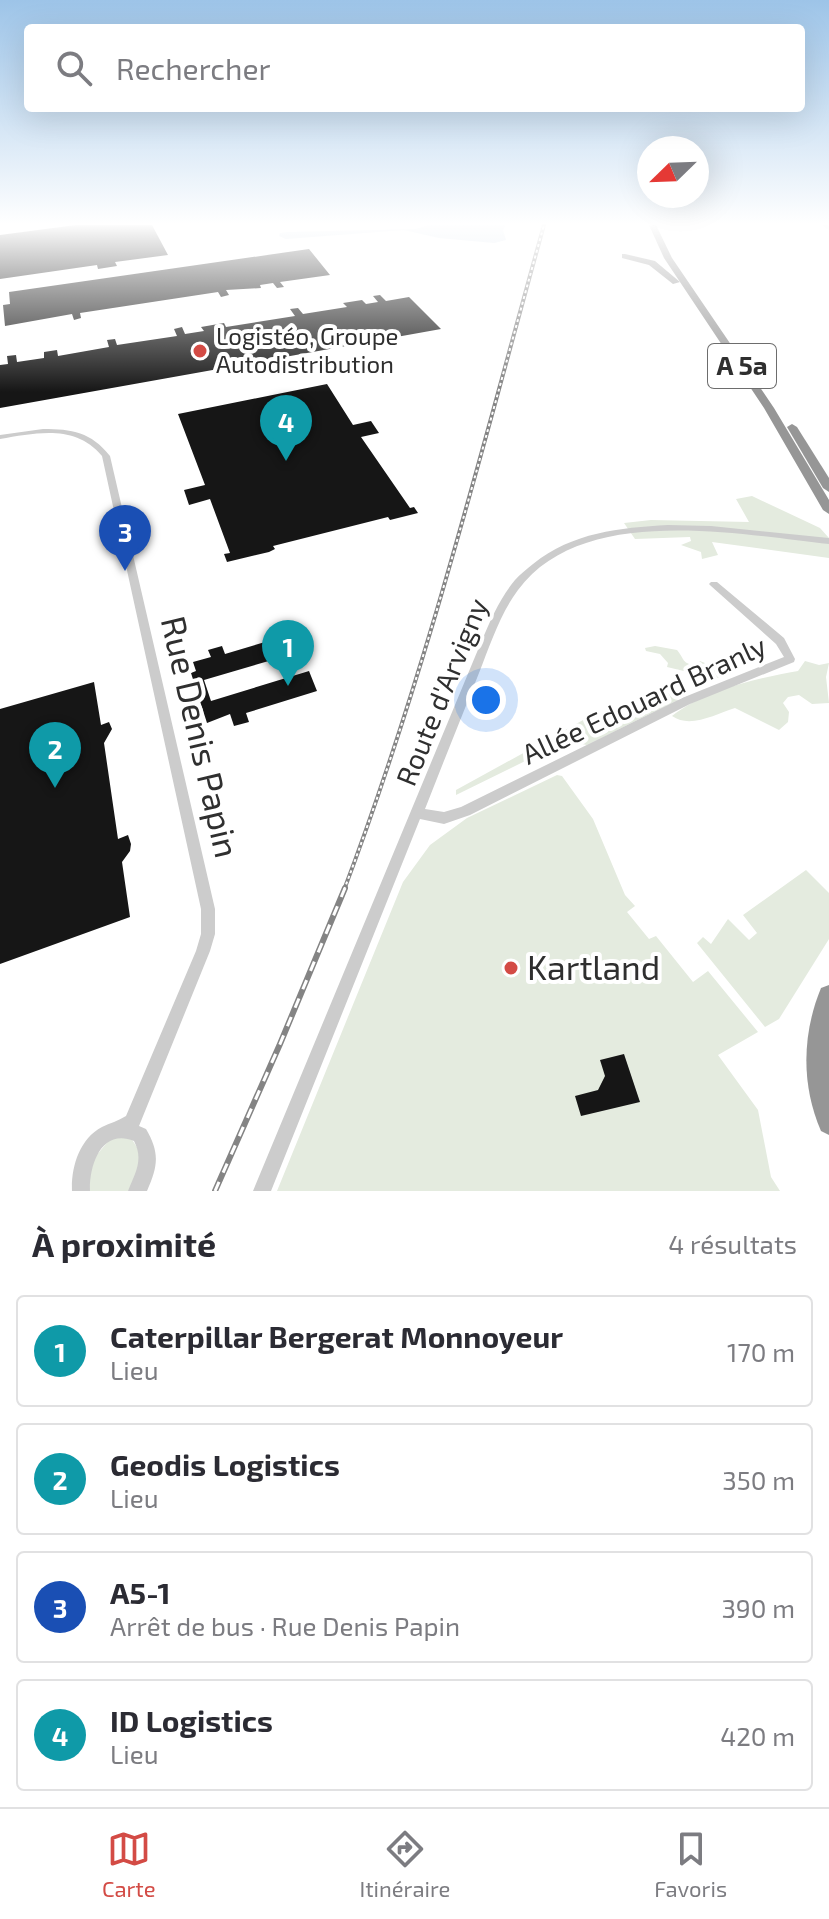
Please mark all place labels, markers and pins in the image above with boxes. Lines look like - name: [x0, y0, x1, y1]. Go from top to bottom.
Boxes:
- place label: Logistéo, Groupe Autodistribution: [216, 321, 398, 378]
- marker: Logistéo, Groupe Autodistribution: [191, 342, 209, 360]
- pin: 4: [260, 395, 312, 461]
- pin: 3: [99, 505, 151, 571]
- pin: 1: [262, 620, 314, 686]
- pin: 2: [29, 722, 81, 788]
- place label: Kartland: [527, 946, 660, 987]
- marker: Kartland: [502, 959, 520, 977]

